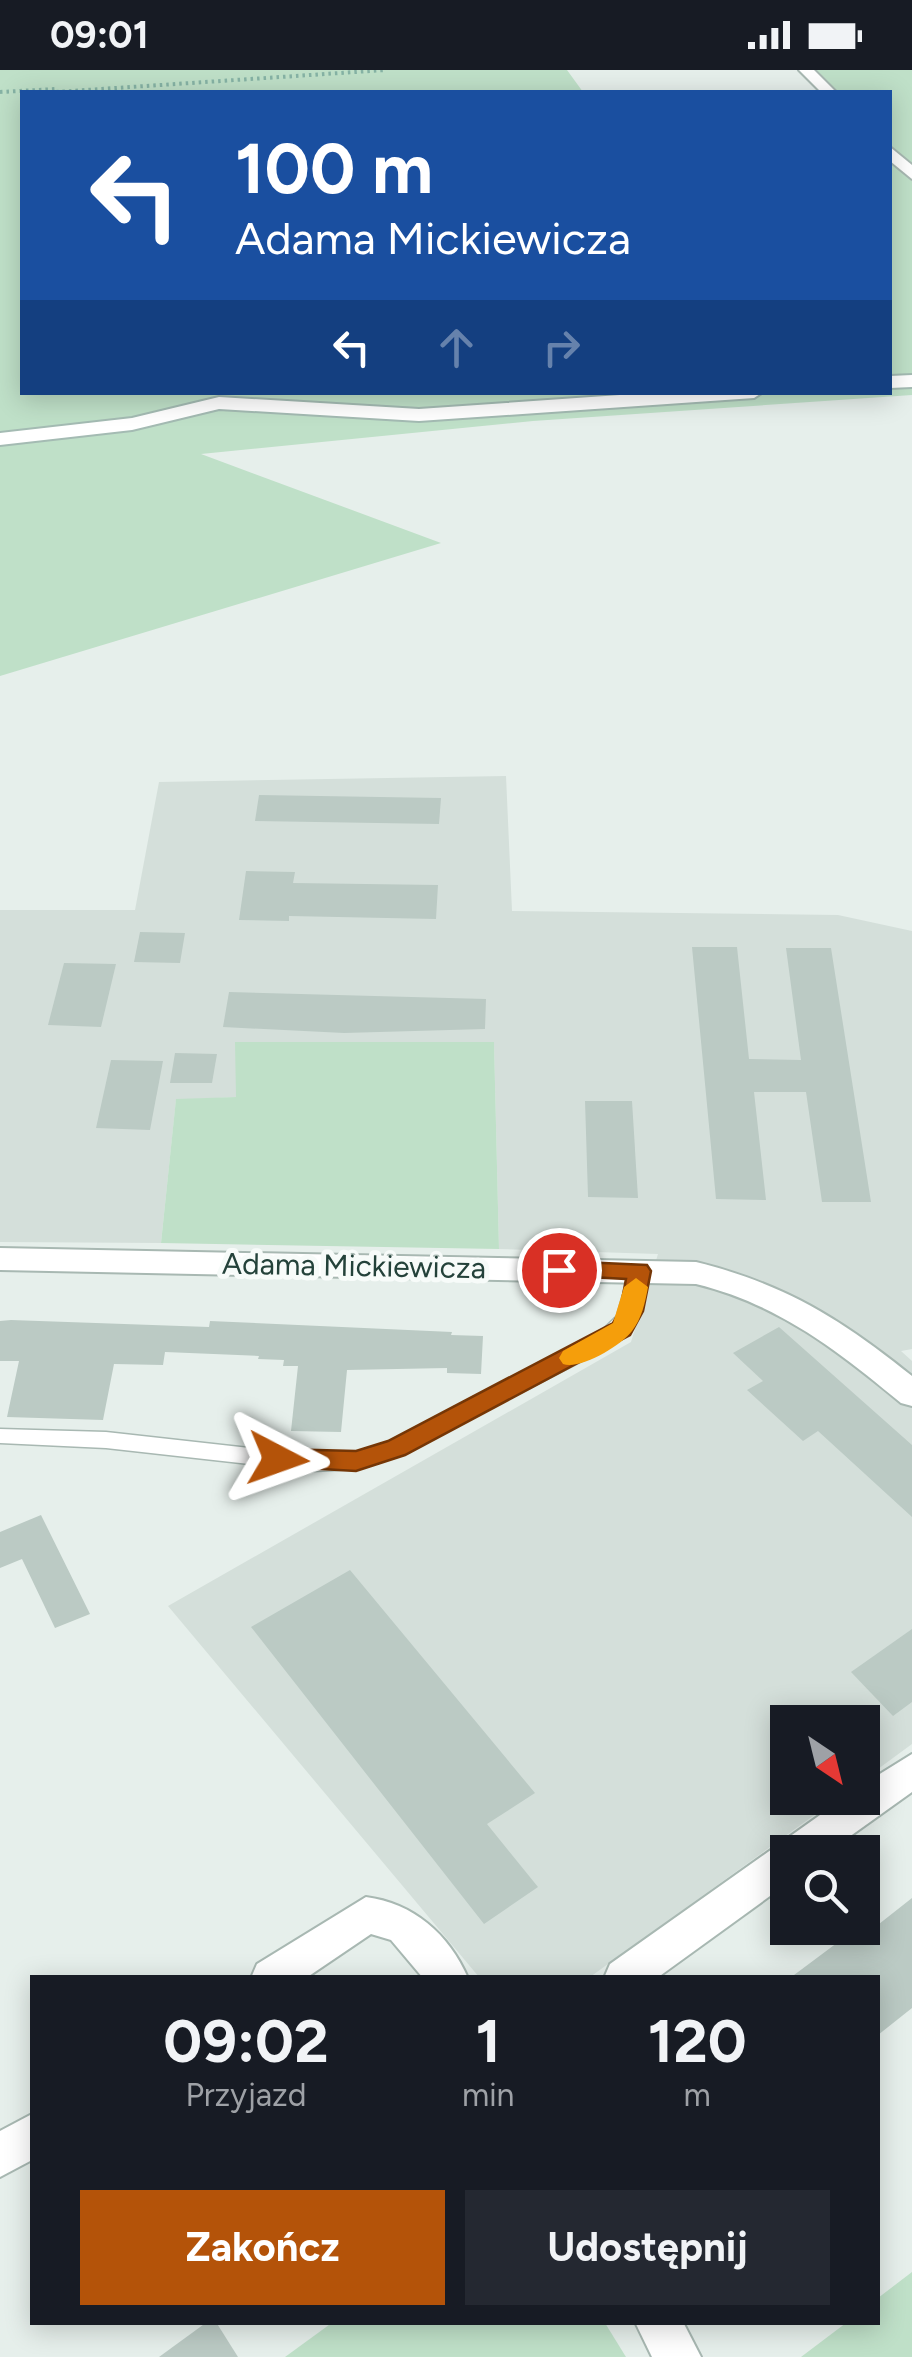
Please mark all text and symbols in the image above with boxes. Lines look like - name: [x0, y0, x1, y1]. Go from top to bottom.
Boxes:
- text: 09:01: [50, 12, 149, 58]
- text: 100 m: [235, 126, 433, 211]
- icon: left: [70, 130, 200, 260]
- text: Adama Mickiewicza: [235, 211, 631, 265]
- icon: left: [324, 320, 379, 375]
- icon: ahead: [429, 320, 484, 375]
- icon: right: [534, 320, 589, 375]
- pin: [517, 1228, 602, 1313]
- icon: arrive: [532, 1243, 587, 1298]
- street label: Adama Mickiewicza: [222, 1245, 486, 1286]
- position arrow: [226, 1407, 330, 1511]
- north arrow: [770, 1705, 880, 1815]
- map controls: [770, 1705, 880, 1945]
- button: search: [770, 1835, 880, 1945]
- text: 09:02: [163, 2005, 329, 2077]
- text: 1: [476, 2005, 501, 2077]
- text: 120: [648, 2005, 747, 2077]
- text: Przyjazd: [185, 2076, 307, 2114]
- text: min: [462, 2076, 514, 2114]
- text: m: [684, 2076, 711, 2114]
- button: Zakończ: [80, 2190, 445, 2305]
- button: Udostępnij: [465, 2190, 830, 2305]

